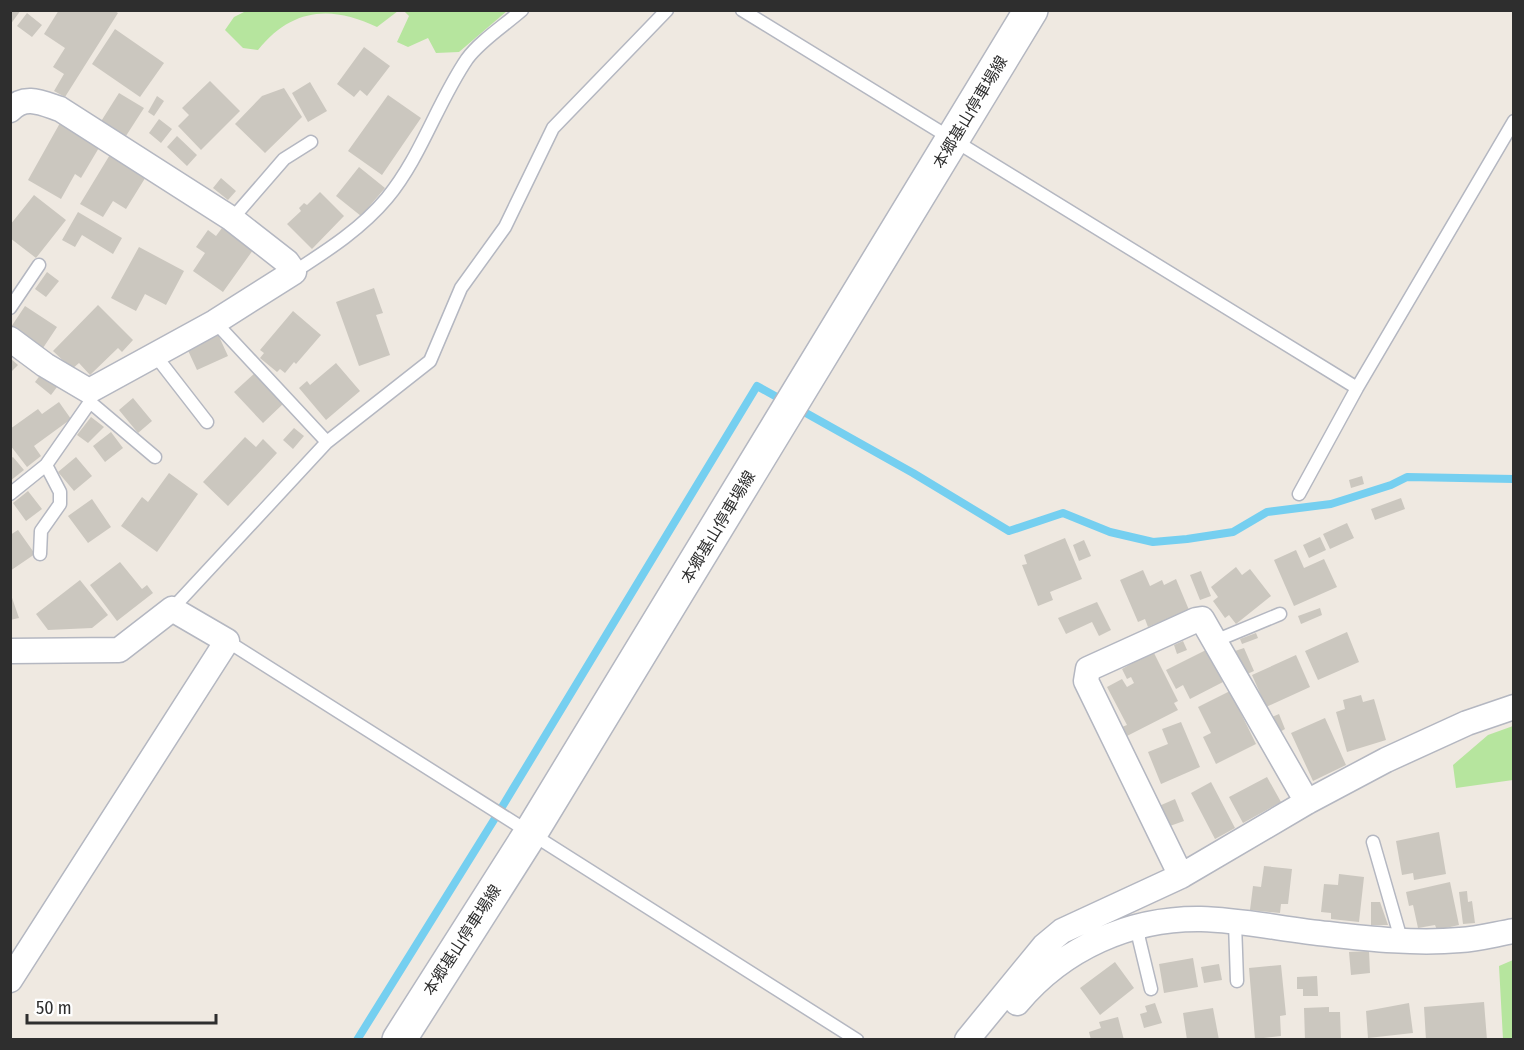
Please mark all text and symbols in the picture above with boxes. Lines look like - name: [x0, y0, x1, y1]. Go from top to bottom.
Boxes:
- street label: 本郷基山停車場線: [929, 52, 1011, 172]
- street label: 本郷基山停車場線: [677, 467, 759, 587]
- street label: 本郷基山停車場線: [419, 881, 505, 999]
- scale bar: [27, 987, 216, 1025]
- text: 50 m: [36, 997, 72, 1019]

